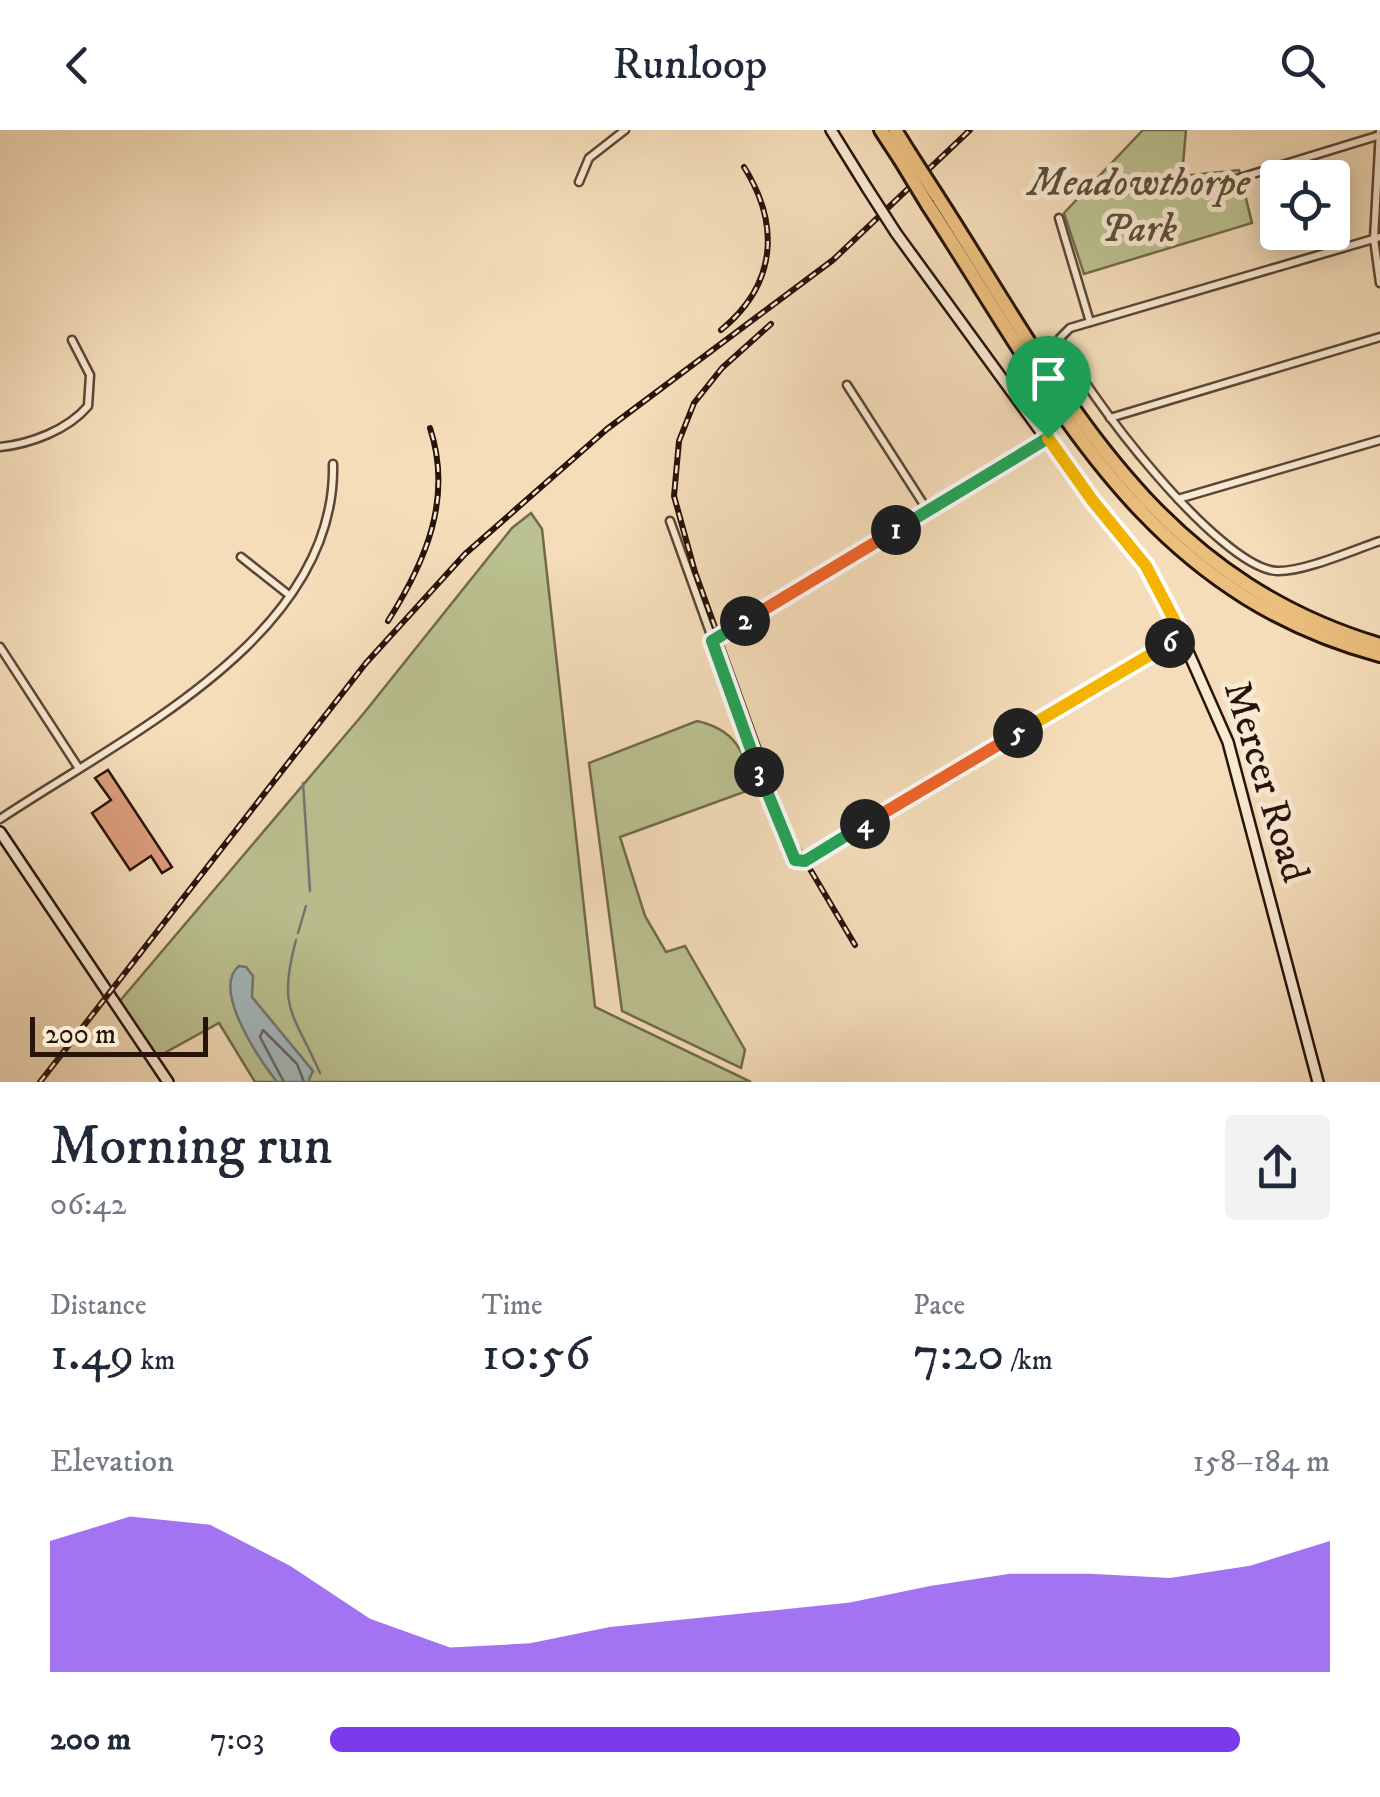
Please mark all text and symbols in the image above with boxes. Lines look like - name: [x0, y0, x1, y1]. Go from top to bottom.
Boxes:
- text: Runloop: [613, 37, 767, 93]
- icon: back: [50, 38, 105, 93]
- icon: search: [1275, 38, 1330, 93]
- park label: Meadowthorpe Park: [1025, 159, 1251, 255]
- map controls: [1260, 160, 1350, 250]
- button: locate: [1260, 160, 1350, 250]
- pin: [1006, 336, 1091, 439]
- icon: arrive: [1021, 351, 1076, 406]
- pin: 1: [871, 505, 921, 555]
- text: 1: [891, 512, 901, 547]
- pin: 2: [720, 596, 770, 646]
- text: 2: [738, 603, 752, 638]
- pin: 6: [1145, 618, 1195, 668]
- text: 6: [1163, 625, 1177, 660]
- street label: Mercer Road: [1211, 676, 1319, 889]
- pin: 5: [993, 708, 1043, 758]
- text: 5: [1011, 715, 1025, 750]
- pin: 3: [734, 747, 784, 797]
- text: 3: [754, 754, 764, 789]
- pin: 4: [840, 799, 890, 849]
- text: 4: [857, 806, 873, 841]
- scale bar: [30, 1012, 208, 1056]
- text: 200 m: [45, 1017, 116, 1052]
- text: Morning run: [50, 1113, 332, 1182]
- button: share: [1225, 1115, 1330, 1220]
- text: 06:42: [50, 1185, 126, 1225]
- text: Distance: [50, 1288, 146, 1323]
- text: Time: [482, 1288, 542, 1323]
- text: Pace: [913, 1288, 965, 1323]
- text: 1.49: [50, 1323, 134, 1386]
- text: 10:56: [482, 1323, 591, 1386]
- text: 7:20: [913, 1323, 1004, 1386]
- text: km: [134, 1343, 175, 1378]
- text: /km: [1004, 1343, 1053, 1378]
- text: Elevation: [50, 1442, 174, 1482]
- text: 158–184 m: [1193, 1442, 1330, 1482]
- text: 200 m: [50, 1720, 131, 1760]
- text: 7:03: [210, 1720, 264, 1760]

